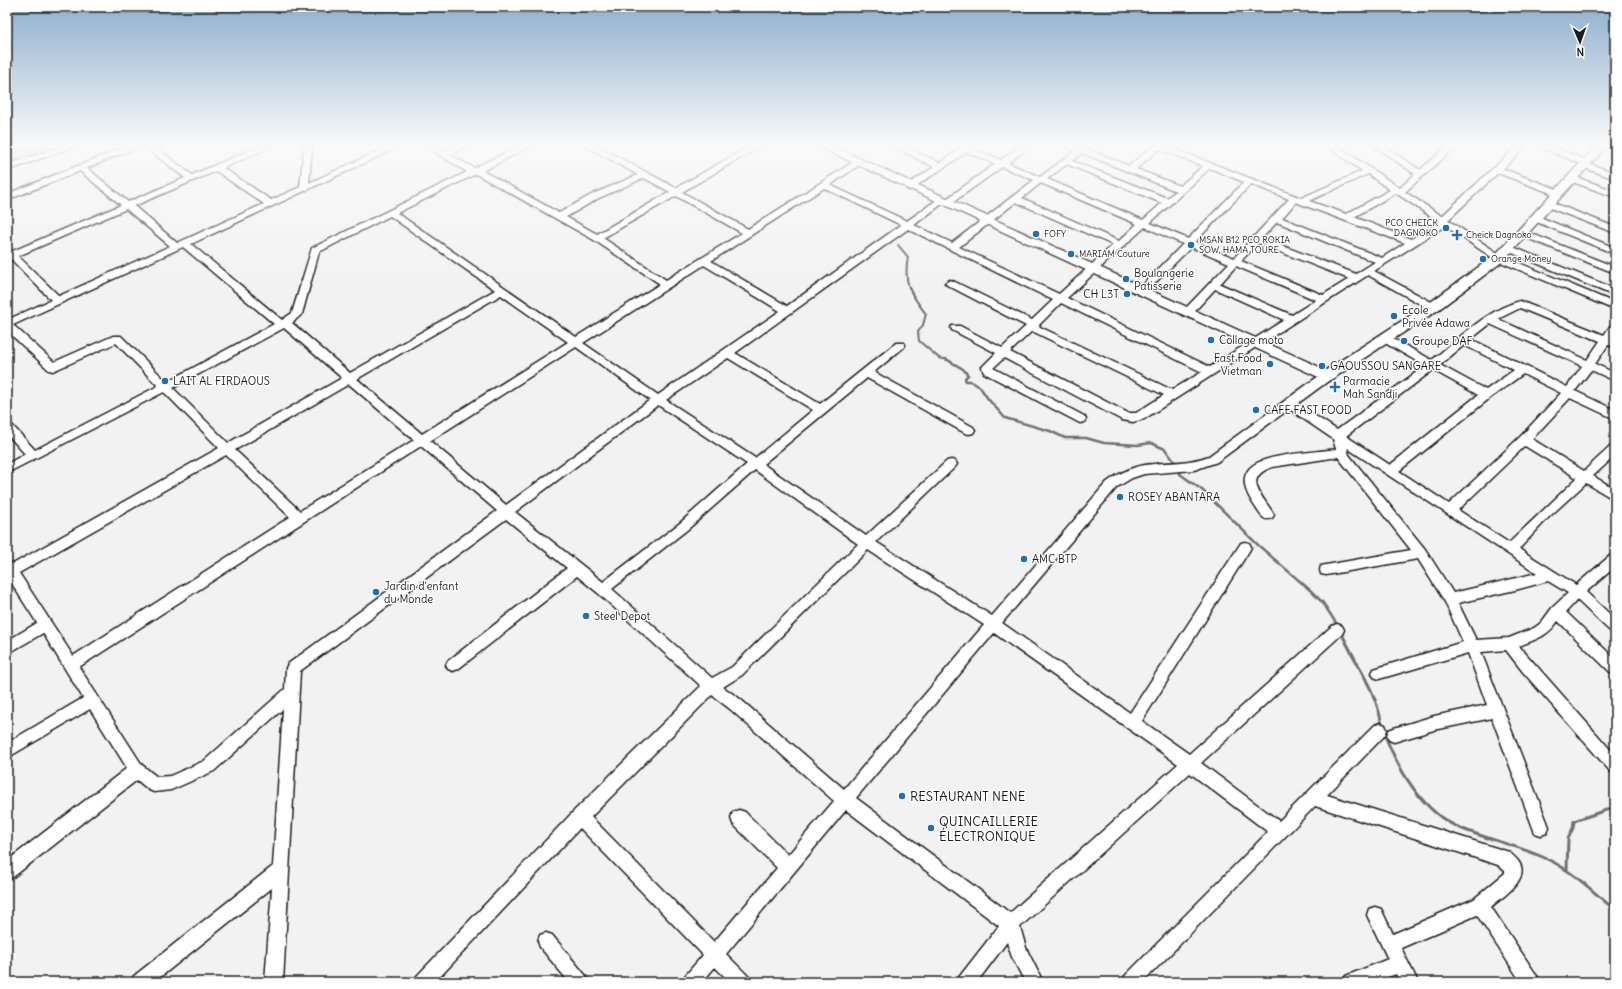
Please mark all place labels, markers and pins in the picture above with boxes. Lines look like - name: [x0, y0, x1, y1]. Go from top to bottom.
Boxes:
- place label: PCO CHEICK DAGNOKO: [1385, 217, 1438, 238]
- marker: PCO CHEICK DAGNOKO: [1441, 223, 1451, 233]
- place label: FOFY: [1044, 228, 1066, 239]
- marker: FOFY: [1031, 229, 1041, 239]
- marker: Cheick Dagnoko: [1451, 229, 1463, 241]
- place label: Cheick Dagnoko: [1466, 229, 1532, 240]
- place label: MSAN B12 PCO ROKIA SOW, HAMA TOURE: [1199, 234, 1290, 255]
- marker: MSAN B12 PCO ROKIA SOW, HAMA TOURE: [1186, 240, 1196, 250]
- place label: MARIAM Couture: [1079, 248, 1150, 259]
- marker: MARIAM Couture: [1066, 249, 1076, 259]
- place label: Orange Money: [1491, 253, 1551, 264]
- marker: Orange Money: [1478, 254, 1488, 264]
- place label: Boulangerie Patisserie: [1134, 266, 1194, 293]
- marker: Boulangerie Patisserie: [1121, 274, 1131, 284]
- place label: CH L3T: [1083, 287, 1119, 301]
- marker: CH L3T: [1122, 289, 1132, 299]
- place label: Ecole Privée Adawa: [1402, 303, 1470, 330]
- marker: Ecole Privée Adawa: [1389, 311, 1399, 321]
- place label: Collage moto: [1219, 333, 1284, 347]
- place label: Groupe DAF: [1412, 334, 1473, 348]
- marker: Collage moto: [1206, 335, 1216, 345]
- marker: Groupe DAF: [1399, 336, 1409, 346]
- place label: Fast Food Vietman: [1214, 351, 1263, 378]
- marker: Fast Food Vietman: [1265, 359, 1275, 369]
- place label: GAOUSSOU SANGARE: [1330, 359, 1441, 373]
- marker: GAOUSSOU SANGARE: [1317, 361, 1327, 371]
- place label: LAIT AL FIRDAOUS: [173, 374, 270, 388]
- place label: Parmacie Mah Sandji: [1343, 374, 1397, 401]
- marker: LAIT AL FIRDAOUS: [160, 376, 170, 386]
- marker: Parmacie Mah Sandji: [1330, 382, 1340, 392]
- place label: CAFE FAST FOOD: [1264, 403, 1352, 417]
- marker: CAFE FAST FOOD: [1251, 405, 1261, 415]
- place label: ROSEY ABANTARA: [1128, 490, 1220, 504]
- marker: ROSEY ABANTARA: [1115, 492, 1125, 502]
- place label: AMC BTP: [1032, 552, 1077, 566]
- marker: AMC BTP: [1019, 554, 1029, 564]
- place label: Jardin d'enfant du Monde: [384, 579, 459, 606]
- marker: Jardin d'enfant du Monde: [371, 587, 381, 597]
- place label: Steel Depot: [594, 609, 651, 623]
- marker: Steel Depot: [581, 611, 591, 621]
- place label: RESTAURANT NENE: [910, 788, 1026, 805]
- marker: RESTAURANT NENE: [897, 791, 907, 801]
- place label: QUINCAILLERIE ÉLECTRONIQUE: [939, 813, 1039, 845]
- marker: QUINCAILLERIE ÉLECTRONIQUE: [926, 823, 936, 833]

